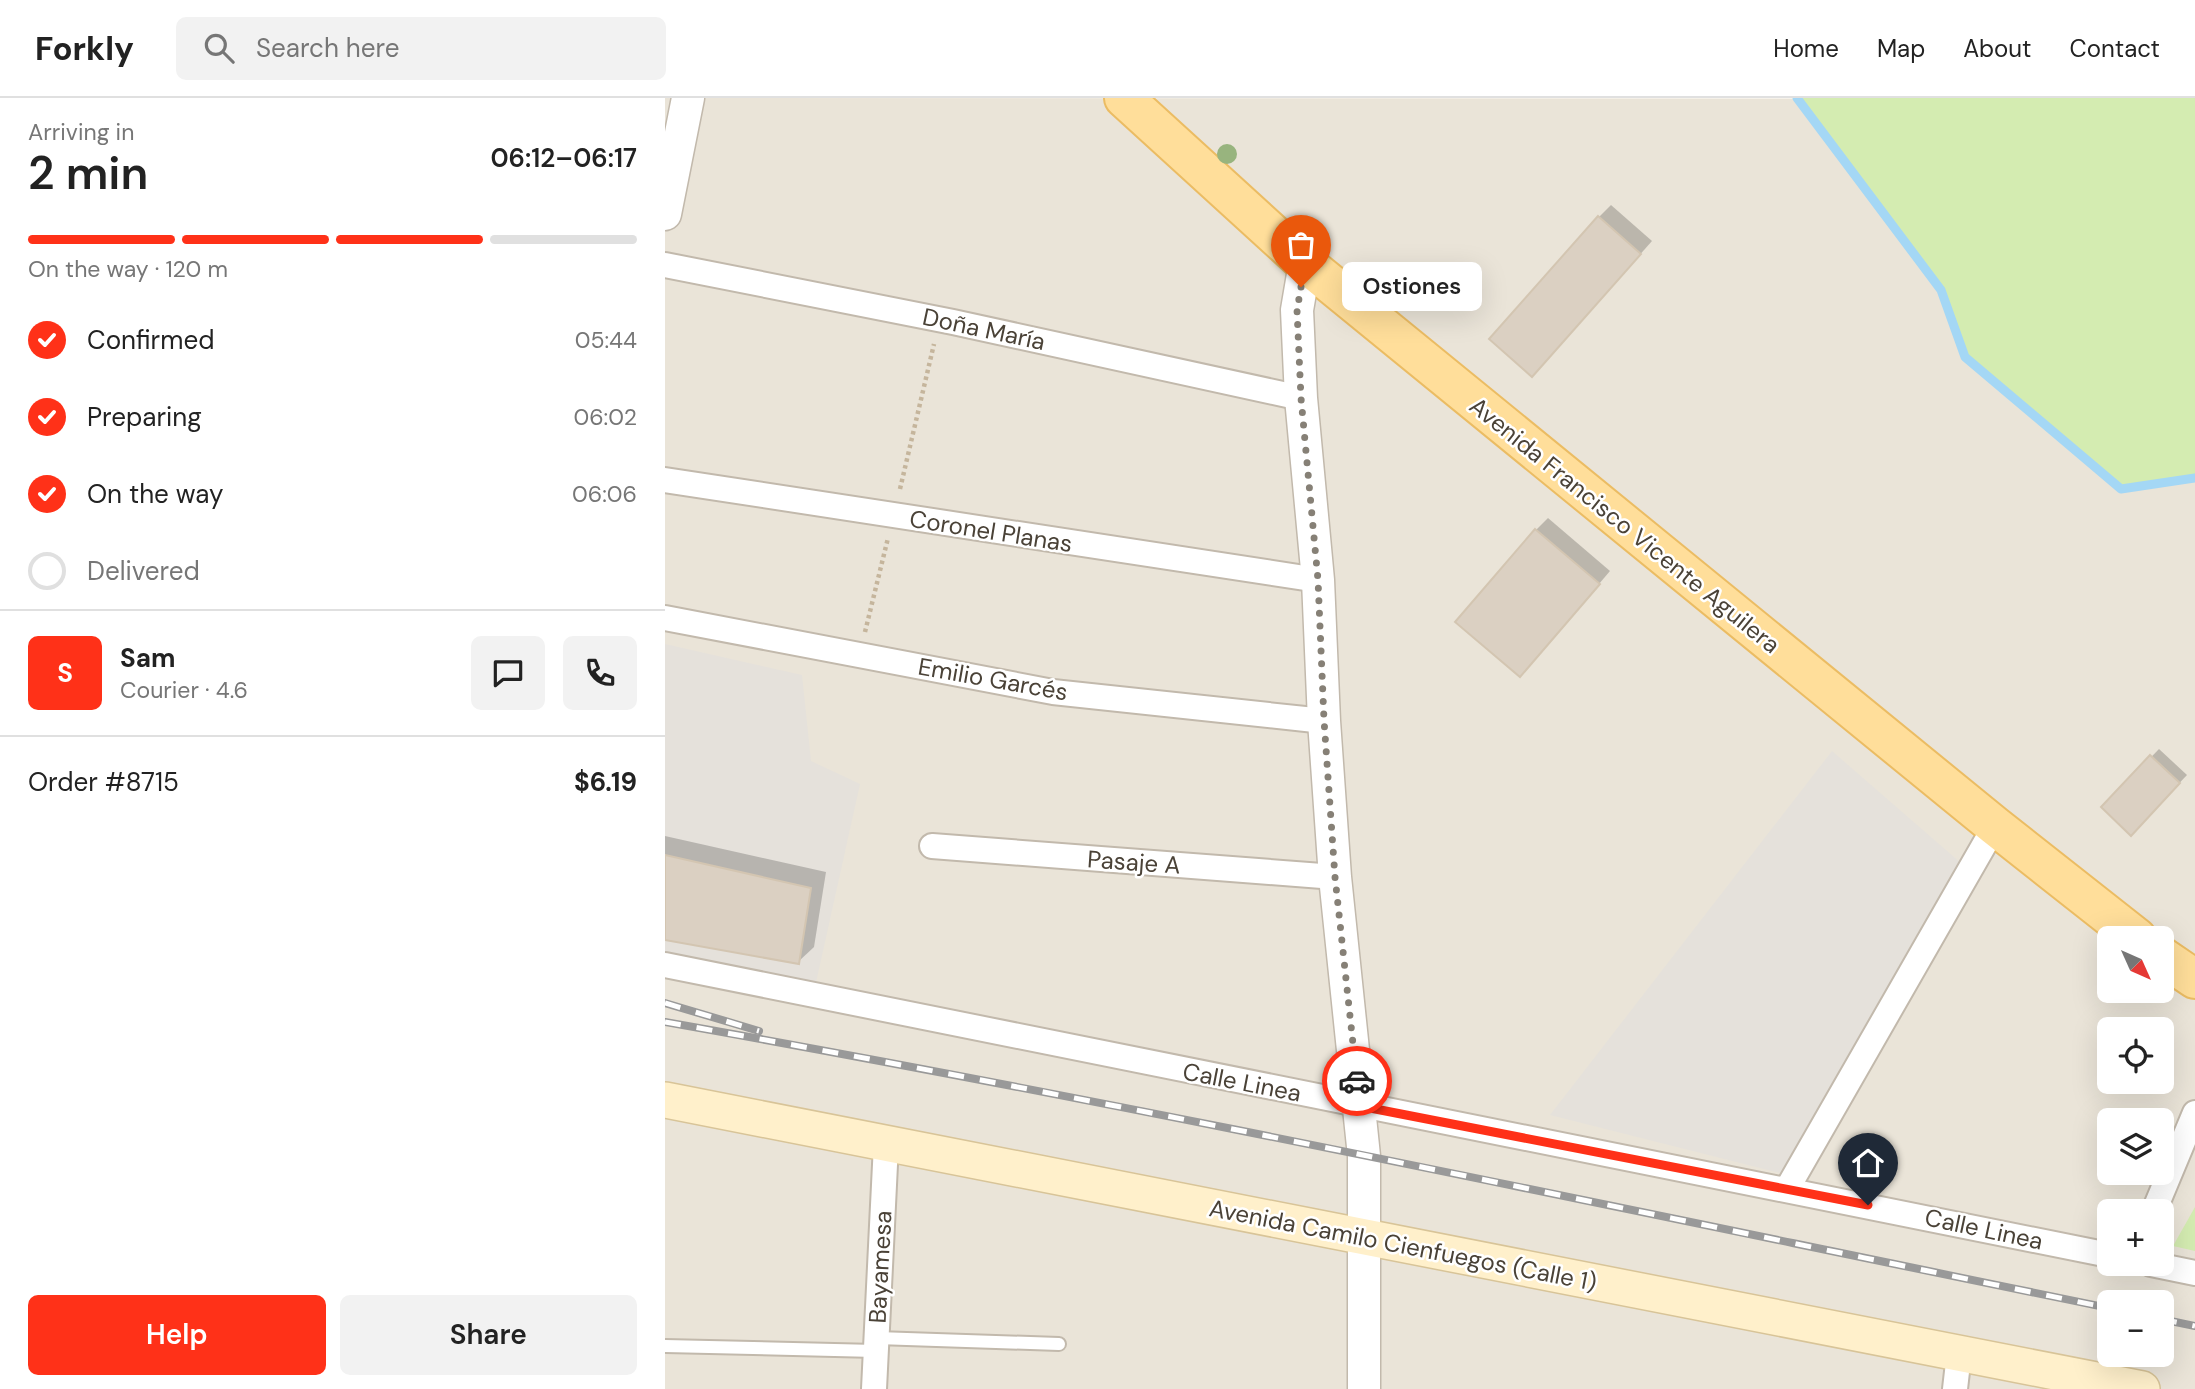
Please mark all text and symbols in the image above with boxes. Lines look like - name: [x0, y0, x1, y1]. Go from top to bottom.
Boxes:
- search box: [176, 17, 666, 80]
- text: Forkly: [35, 27, 134, 70]
- icon: search: [200, 29, 238, 67]
- text: Search here: [256, 31, 399, 65]
- text: Home: [1773, 33, 1839, 64]
- text: Map: [1877, 33, 1925, 64]
- text: About: [1963, 33, 2032, 64]
- text: Contact: [2070, 33, 2160, 64]
- text: Arriving in: [28, 117, 134, 147]
- text: 06:12–06:17: [490, 141, 637, 175]
- text: 2 min: [28, 143, 148, 203]
- pin: [1271, 215, 1331, 287]
- icon: bag: [1282, 226, 1320, 264]
- text: On the way · 120 m: [28, 254, 228, 284]
- callout: Ostiones: [1343, 262, 1483, 312]
- text: Ostiones: [1363, 271, 1461, 301]
- street label: Doña María: [920, 301, 1048, 357]
- icon: check: [28, 321, 66, 359]
- text: Confirmed: [87, 323, 214, 357]
- text: 05:44: [575, 325, 637, 355]
- street label: Avenida Francisco Vicente Aguilera: [1463, 390, 1787, 660]
- icon: check: [28, 398, 66, 436]
- text: Preparing: [87, 400, 202, 434]
- text: 06:02: [573, 402, 637, 432]
- icon: check: [28, 475, 66, 513]
- text: On the way: [87, 477, 223, 511]
- text: 06:06: [572, 479, 637, 509]
- street label: Coronel Planas: [907, 503, 1075, 559]
- text: Delivered: [87, 554, 200, 588]
- button: chat: [471, 636, 545, 710]
- button: phone: [563, 636, 637, 710]
- text: Sam: [120, 641, 175, 675]
- street label: Emilio Garcés: [916, 651, 1070, 707]
- text: S: [57, 656, 73, 690]
- text: Courier · 4.6: [120, 675, 248, 705]
- text: Order #8715: [28, 765, 179, 799]
- text: $6.19: [574, 765, 637, 799]
- street label: Pasaje A: [1086, 843, 1182, 881]
- north arrow: [2097, 926, 2173, 1003]
- map controls: [2097, 926, 2174, 1367]
- button: locate: [2097, 1017, 2174, 1094]
- courier: [1322, 1046, 1392, 1116]
- street label: Calle Linea: [1180, 1055, 1304, 1109]
- icon: car: [1338, 1062, 1376, 1100]
- button: layers: [2097, 1108, 2174, 1185]
- pin: [1838, 1133, 1898, 1205]
- icon: home: [1849, 1144, 1887, 1182]
- street label: Avenida Camilo Cienfuegos (Calle 1): [1207, 1192, 1599, 1298]
- button: +: [2097, 1199, 2174, 1276]
- street label: Calle Linea: [1922, 1201, 2046, 1257]
- street label: Bayamesa: [862, 1210, 898, 1324]
- button: −: [2097, 1290, 2174, 1367]
- button: Help: [28, 1295, 326, 1375]
- button: Share: [340, 1295, 637, 1375]

